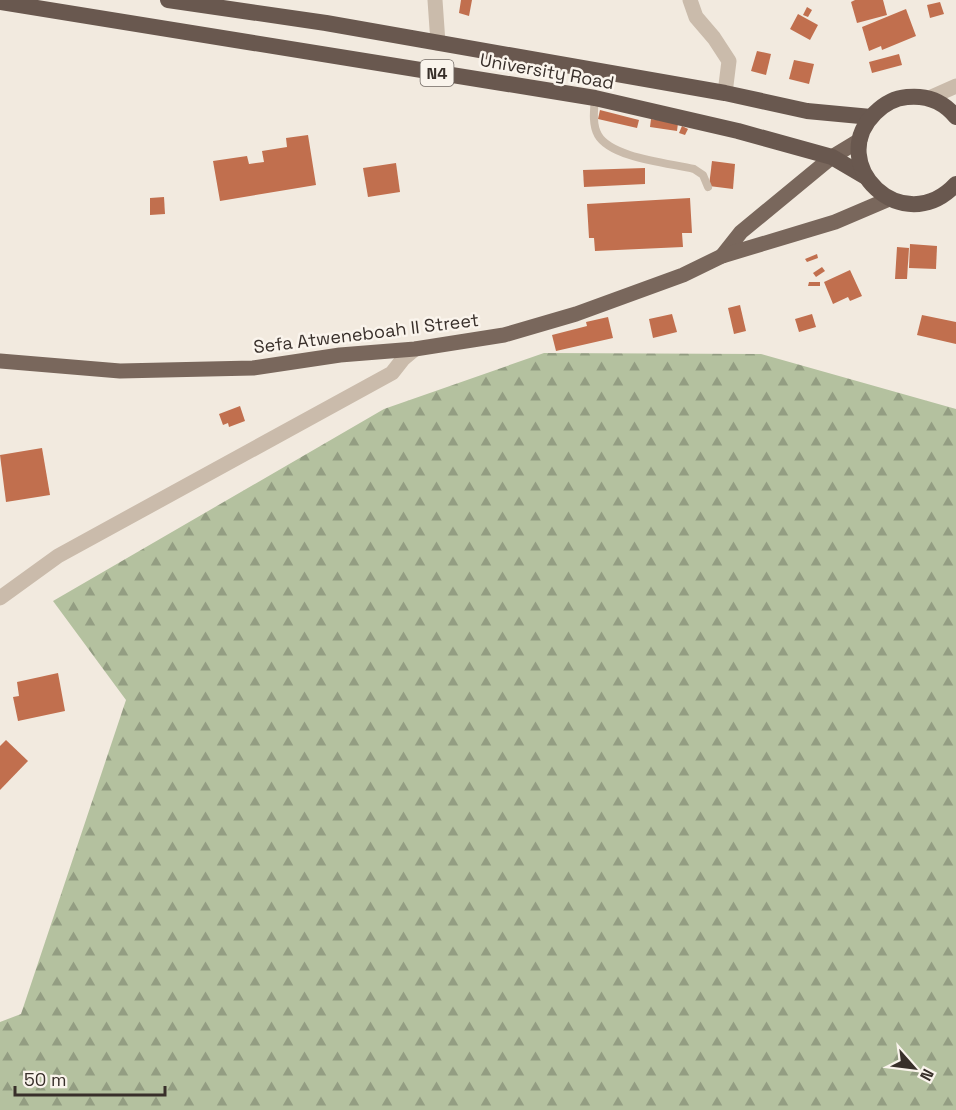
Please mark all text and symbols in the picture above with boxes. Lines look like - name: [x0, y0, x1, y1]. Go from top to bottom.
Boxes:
- street label: University Road: [478, 48, 616, 94]
- road number: N4: [420, 60, 454, 86]
- street label: Sefa Atweneboah II Street: [252, 308, 480, 358]
- north arrow: [884, 1038, 944, 1098]
- scale bar: [15, 1059, 165, 1097]
- text: N: [915, 1065, 939, 1084]
- text: 50 m: [24, 1068, 66, 1091]

